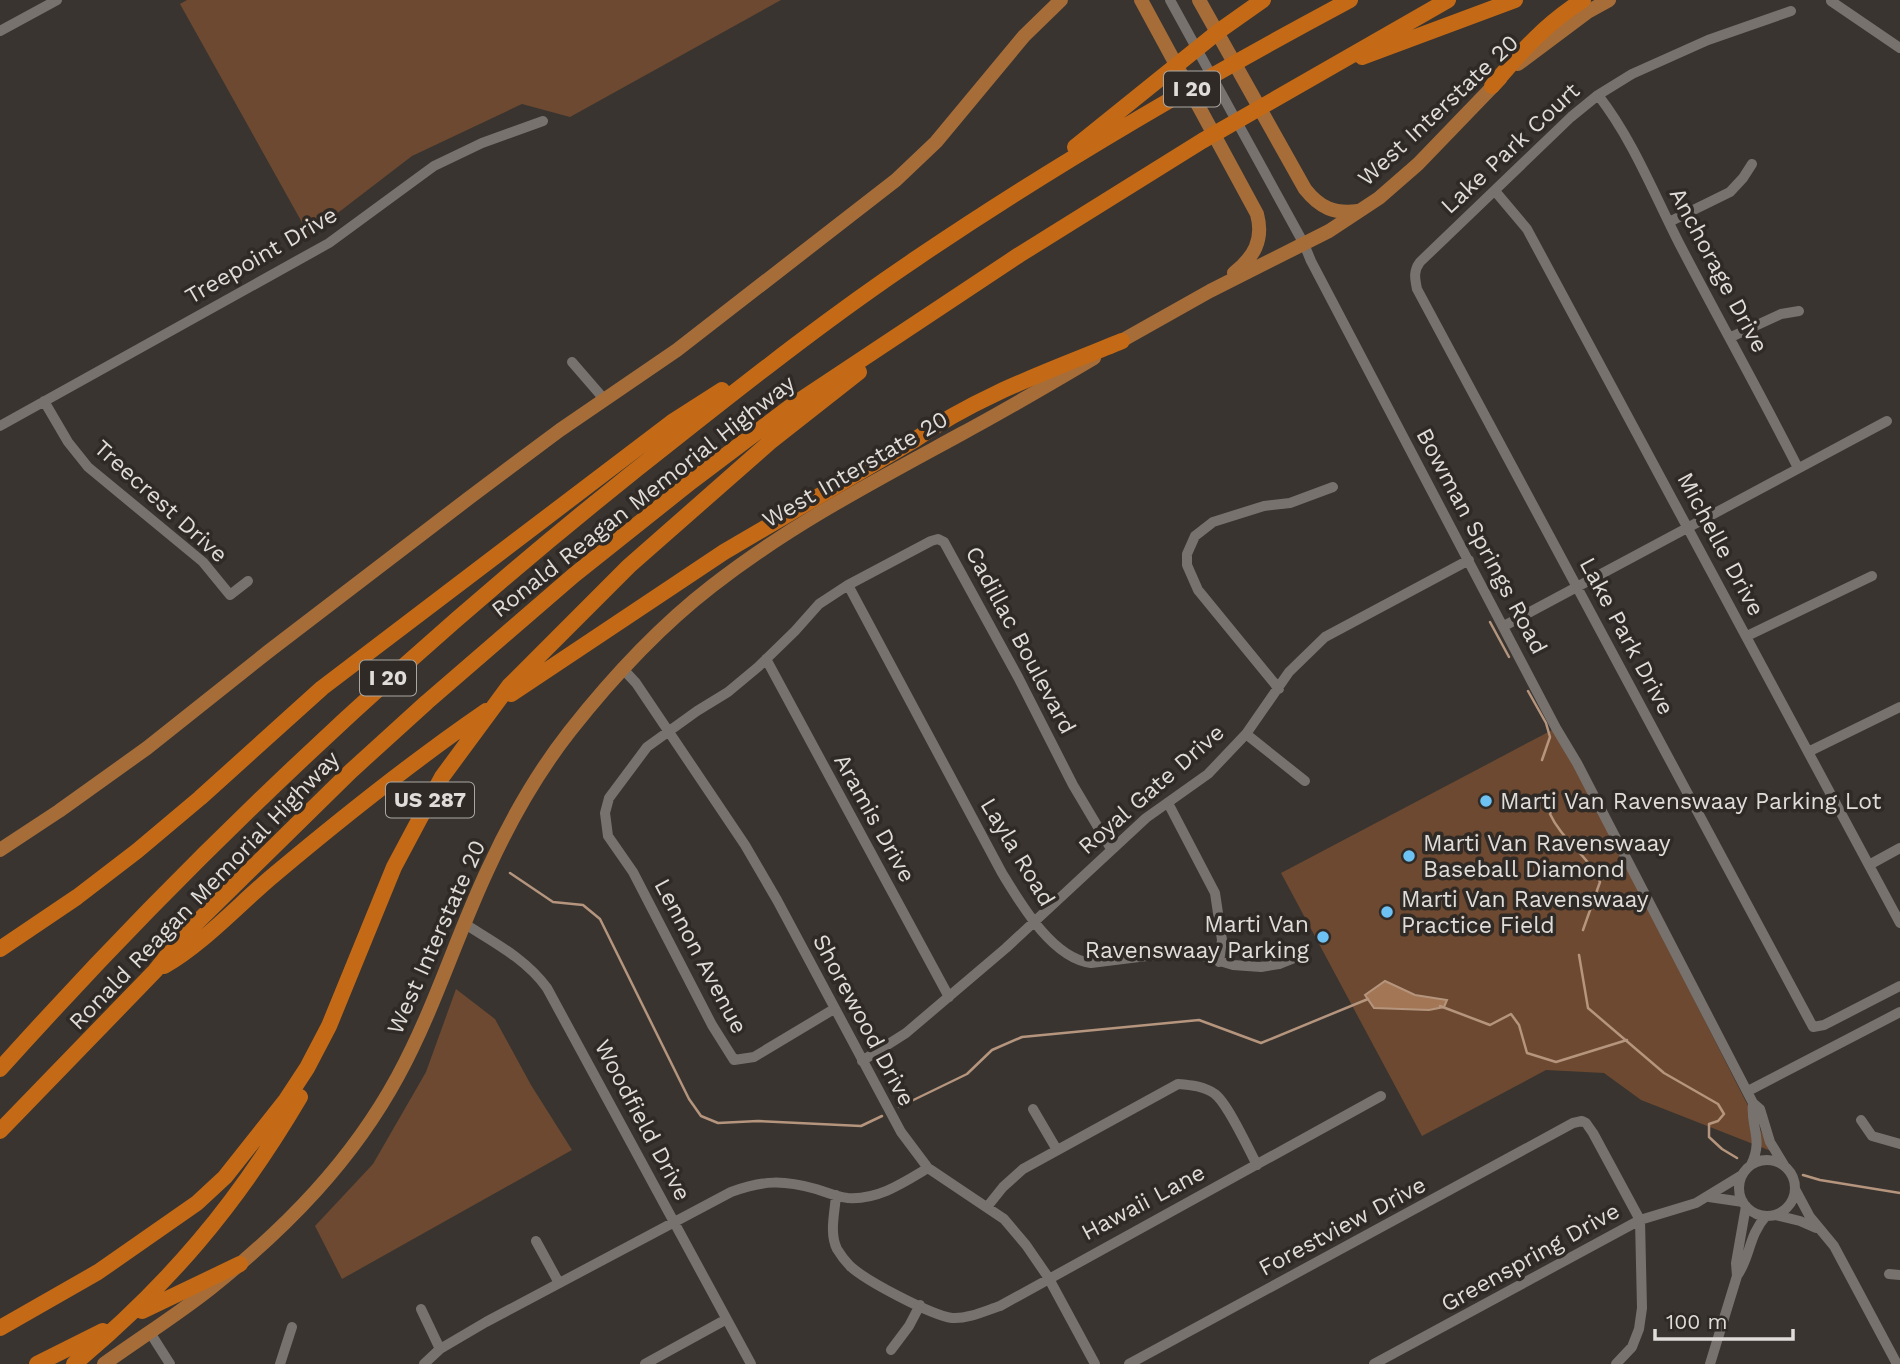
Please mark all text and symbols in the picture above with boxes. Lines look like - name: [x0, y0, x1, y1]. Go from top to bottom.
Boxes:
- street label: West Interstate 20: [1353, 29, 1524, 192]
- road number: I 20: [1164, 72, 1220, 106]
- street label: Lake Park Court: [1436, 77, 1585, 219]
- street label: Anchorage Drive: [1664, 183, 1773, 357]
- street label: Treepoint Drive: [180, 201, 342, 310]
- street label: Ronald Reagan Memorial Highway: [486, 370, 800, 623]
- street label: West Interstate 20: [758, 405, 953, 534]
- street label: Bowman Springs Road: [1411, 424, 1553, 659]
- street label: Treecrest Drive: [89, 435, 233, 568]
- street label: Michelle Drive: [1671, 468, 1770, 621]
- street label: Cadillac Boulevard: [960, 542, 1081, 739]
- street label: Lake Park Drive: [1574, 553, 1679, 720]
- road number: I 20: [360, 660, 416, 696]
- street label: Royal Gate Drive: [1073, 719, 1230, 860]
- street label: Ronald Reagan Memorial Highway: [64, 745, 345, 1035]
- street label: Aramis Drive: [828, 749, 921, 887]
- road number: US 287: [386, 782, 474, 818]
- place label: Marti Van Ravenswaay Parking Lot: [1500, 788, 1882, 815]
- street label: Layla Road: [975, 793, 1060, 911]
- marker: Marti Van Ravenswaay Parking Lot: [1478, 793, 1494, 809]
- place label: Marti Van Ravenswaay Baseball Diamond: [1423, 830, 1671, 883]
- street label: West Interstate 20: [382, 836, 491, 1038]
- marker: Marti Van Ravenswaay Baseball Diamond: [1401, 848, 1417, 864]
- street label: Lennon Avenue: [648, 874, 753, 1038]
- place label: Marti Van Ravenswaay Practice Field: [1401, 886, 1649, 939]
- marker: Marti Van Ravenswaay Practice Field: [1379, 904, 1395, 920]
- place label: Marti Van Ravenswaay Parking: [1085, 911, 1310, 964]
- marker: Marti Van Ravenswaay Parking: [1315, 929, 1331, 945]
- street label: Shorewood Drive: [807, 930, 920, 1111]
- street label: Woodfield Drive: [589, 1035, 696, 1205]
- street label: Hawaii Lane: [1077, 1159, 1210, 1246]
- street label: Forestview Drive: [1254, 1171, 1430, 1282]
- street label: Greenspring Drive: [1436, 1197, 1624, 1318]
- scale bar: [1655, 1298, 1793, 1342]
- text: 100 m: [1666, 1309, 1728, 1334]

